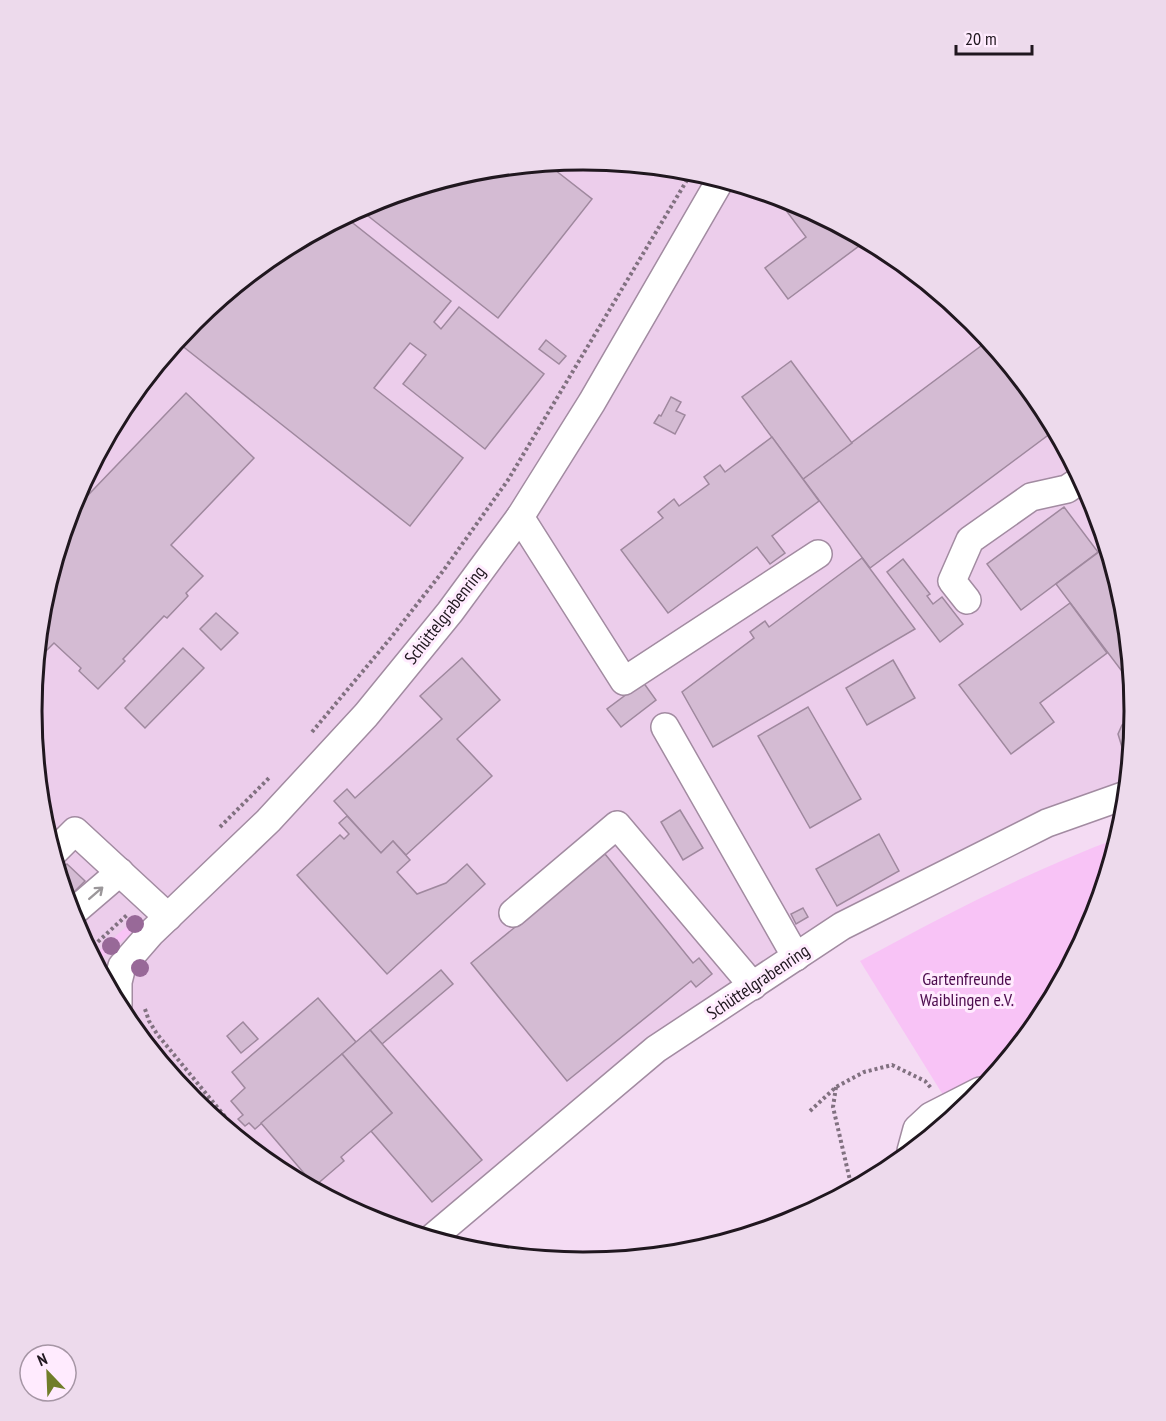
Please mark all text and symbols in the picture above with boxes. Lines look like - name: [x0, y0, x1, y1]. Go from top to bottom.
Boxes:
- scale bar: [956, 18, 1032, 56]
- text: 20 m: [965, 27, 997, 50]
- street label: Schüttelgrabenring: [399, 561, 490, 669]
- one-way arrow: [88, 886, 103, 900]
- street label: Schüttelgrabenring: [702, 939, 813, 1024]
- park label: Gartenfreunde Waiblingen e.V.: [920, 967, 1014, 1011]
- north arrow: [18, 1343, 78, 1403]
- text: N: [34, 1348, 50, 1370]

